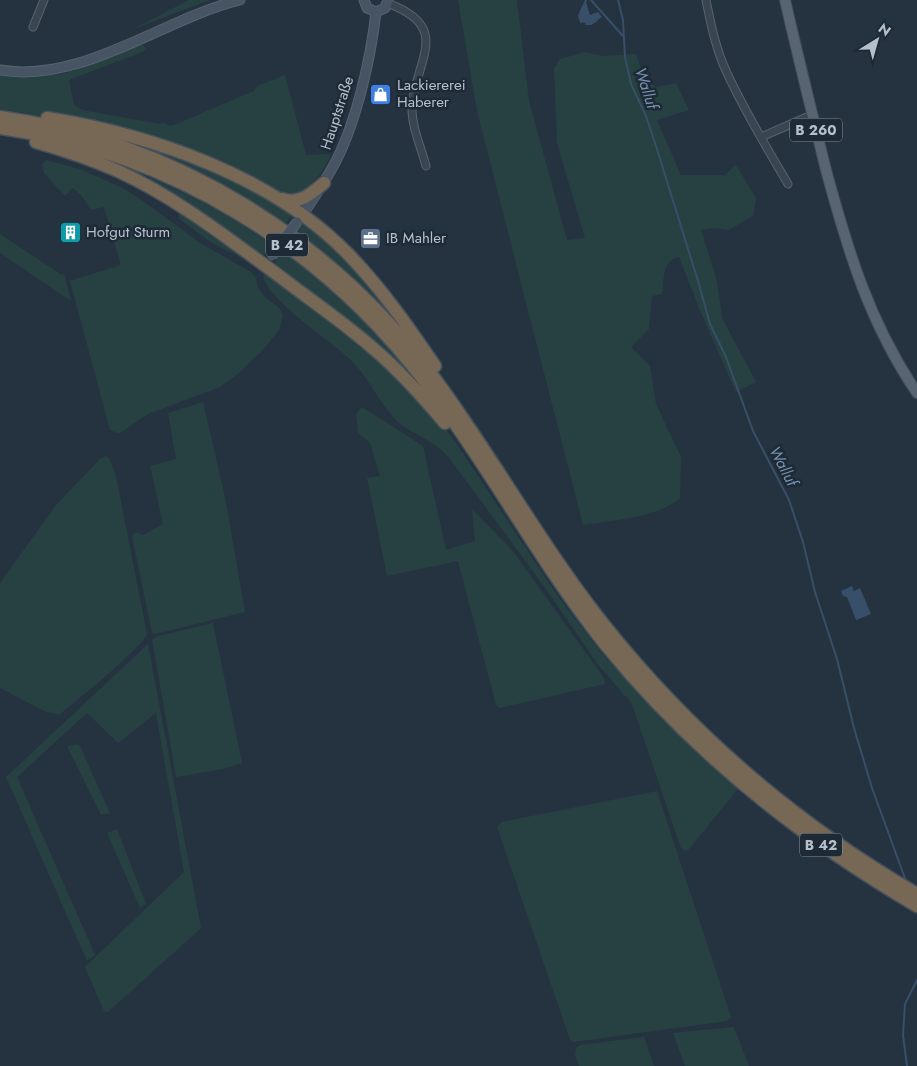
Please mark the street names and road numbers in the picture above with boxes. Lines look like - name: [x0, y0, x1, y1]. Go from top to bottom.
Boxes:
- street label: Hauptstraße: [315, 73, 359, 153]
- road number: B 260: [790, 118, 842, 142]
- road number: B 42: [266, 234, 308, 256]
- road number: B 42: [800, 834, 842, 856]

